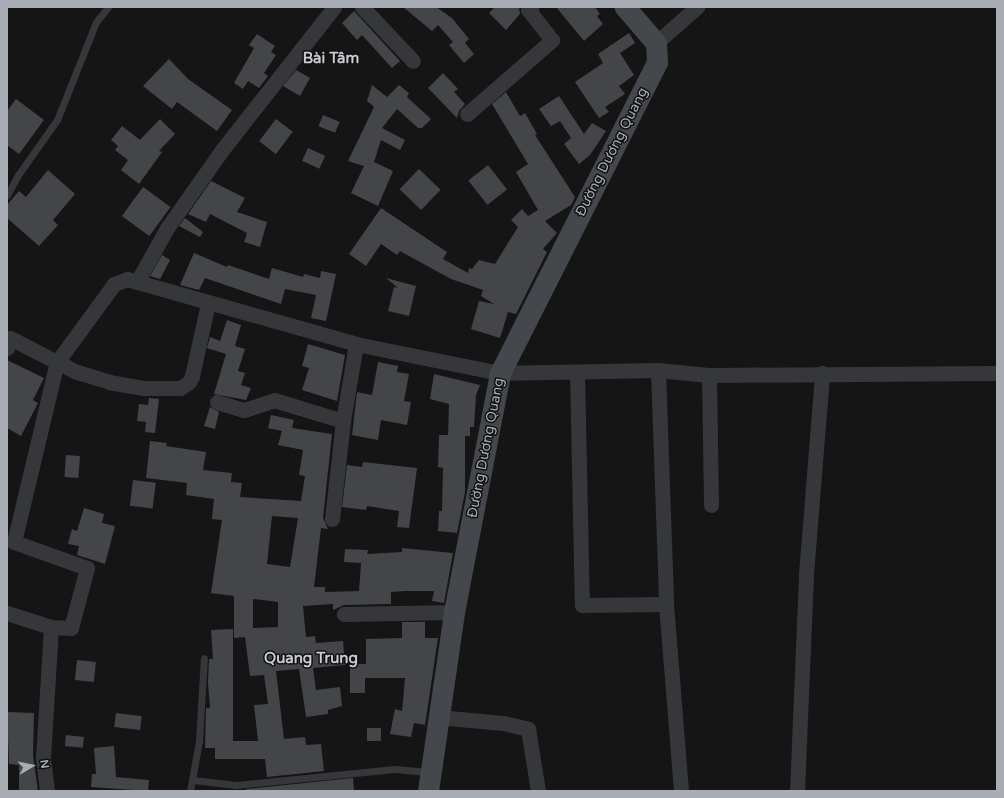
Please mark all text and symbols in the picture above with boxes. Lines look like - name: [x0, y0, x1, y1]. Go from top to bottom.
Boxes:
- district label: Bài Tâm: [303, 50, 359, 68]
- street label: Đường Dương Quang: [572, 85, 652, 219]
- street label: Đường Dương Quang: [464, 377, 508, 519]
- district label: Quang Trung: [264, 650, 358, 668]
- north arrow: [12, 746, 52, 786]
- text: N: [37, 759, 51, 769]

